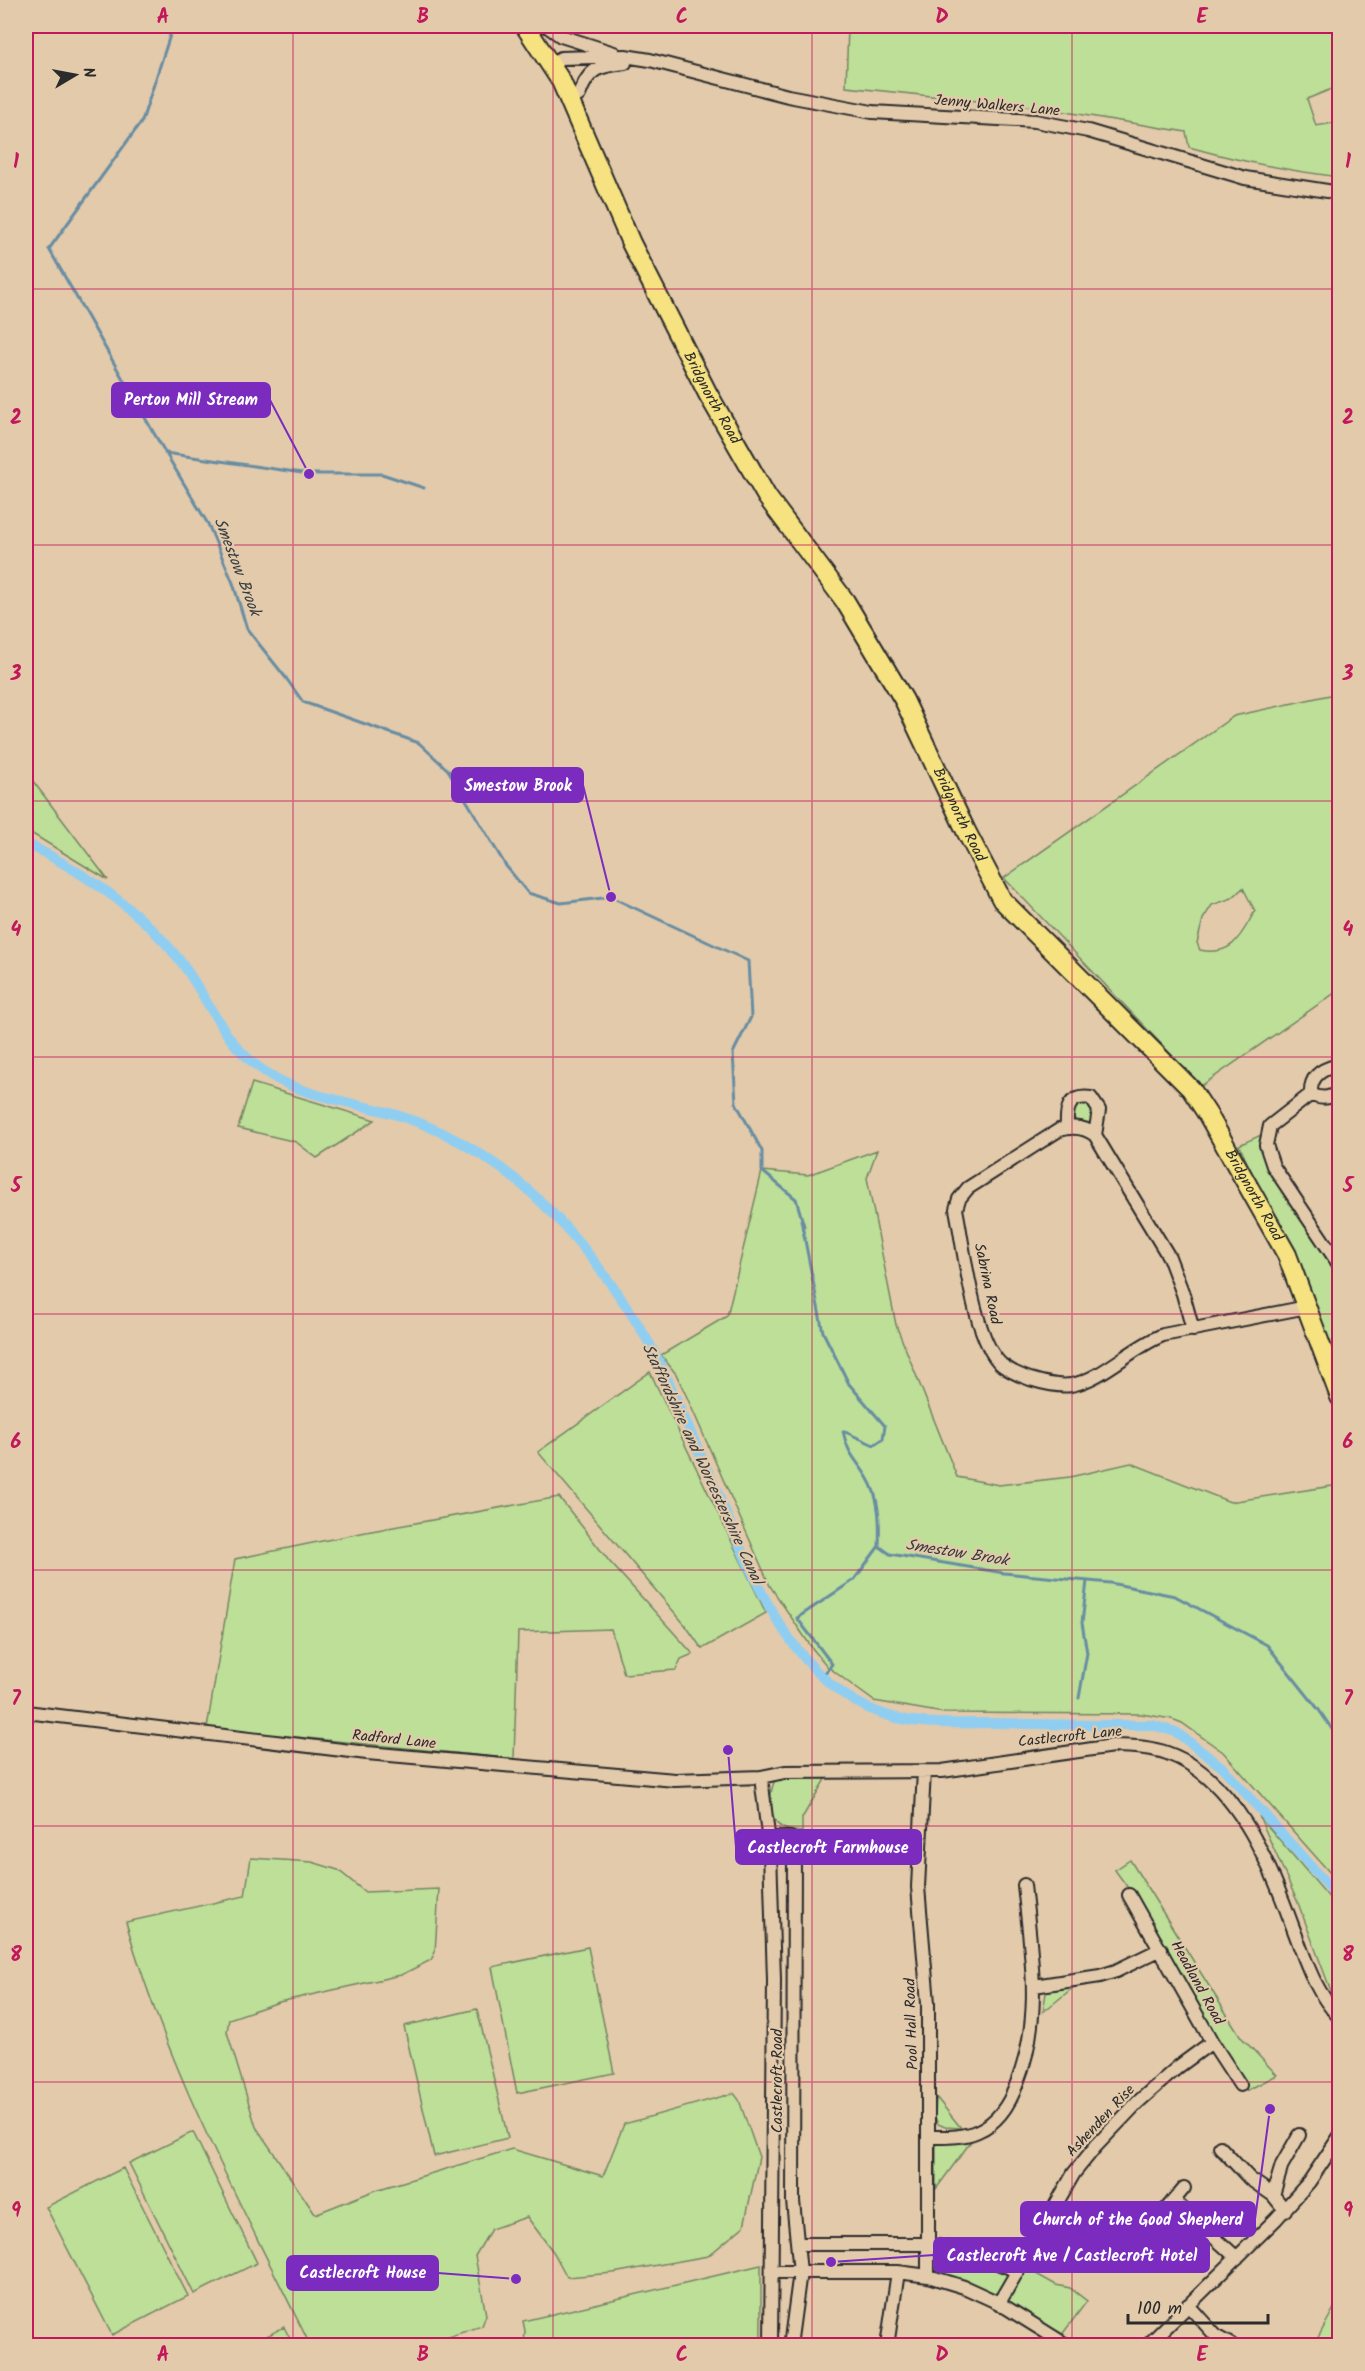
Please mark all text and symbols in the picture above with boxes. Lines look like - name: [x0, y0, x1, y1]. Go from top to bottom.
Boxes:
- text: A: [157, 2, 169, 34]
- text: B: [417, 2, 429, 34]
- text: C: [676, 2, 688, 34]
- text: D: [935, 2, 949, 34]
- text: E: [1196, 2, 1208, 34]
- north arrow: [45, 45, 105, 105]
- text: N: [75, 66, 101, 80]
- street label: Jenny Walkers Lane: [933, 89, 1061, 123]
- text: 1: [13, 147, 19, 179]
- text: 1: [1345, 147, 1351, 179]
- street label: Bridgnorth Road: [676, 348, 747, 449]
- callout: Perton Mill Stream: [112, 383, 270, 417]
- text: Perton Mill Stream: [124, 388, 258, 413]
- text: 2: [10, 403, 22, 435]
- text: 2: [1342, 403, 1354, 435]
- water label: Smestow Brook: [207, 514, 268, 622]
- text: 3: [10, 659, 22, 691]
- text: 3: [1342, 659, 1354, 691]
- street label: Bridgnorth Road: [926, 764, 992, 867]
- callout: Smestow Brook: [452, 768, 583, 802]
- text: Smestow Brook: [464, 774, 573, 799]
- text: 4: [11, 915, 22, 947]
- text: 4: [1343, 915, 1354, 947]
- street label: Bridgnorth Road: [1218, 1145, 1289, 1246]
- text: 5: [10, 1171, 23, 1203]
- text: 5: [1342, 1171, 1355, 1203]
- street label: Sabrina Road: [967, 1241, 1007, 1327]
- water label: Staffordshire and Worcestershire Canal: [635, 1339, 770, 1591]
- text: 6: [11, 1427, 22, 1459]
- text: 6: [1343, 1427, 1354, 1459]
- water label: Smestow Brook: [904, 1533, 1012, 1574]
- text: 7: [11, 1684, 21, 1716]
- text: 7: [1343, 1684, 1353, 1716]
- street label: Castlecroft Lane: [1017, 1720, 1123, 1754]
- street label: Radford Lane: [351, 1724, 437, 1756]
- callout: Castlecroft Farmhouse: [736, 1830, 921, 1864]
- text: Castlecroft Farmhouse: [747, 1836, 909, 1861]
- street label: Headland Road: [1164, 1936, 1230, 2030]
- text: 8: [10, 1940, 22, 1972]
- text: 8: [1342, 1940, 1354, 1972]
- street label: Pool Hall Road: [898, 1977, 926, 2070]
- street label: Castlecroft Road: [766, 2028, 790, 2133]
- street label: Ashenden Rise: [1061, 2079, 1141, 2163]
- text: 9: [11, 2196, 21, 2228]
- text: 9: [1343, 2196, 1353, 2228]
- callout: Church of the Good Shepherd: [1021, 2202, 1255, 2236]
- text: Church of the Good Shepherd: [1033, 2208, 1244, 2233]
- callout: Castlecroft Ave / Castlecroft Hotel: [934, 2238, 1209, 2272]
- text: Castlecroft Ave / Castlecroft Hotel: [947, 2244, 1198, 2269]
- callout: Castlecroft House: [287, 2256, 438, 2290]
- text: Castlecroft House: [300, 2261, 427, 2286]
- scale bar: [1128, 2287, 1268, 2325]
- text: 100 m: [1137, 2295, 1182, 2324]
- text: A: [157, 2340, 169, 2371]
- text: B: [417, 2340, 429, 2371]
- text: C: [676, 2340, 688, 2371]
- text: D: [935, 2340, 949, 2371]
- text: E: [1196, 2340, 1208, 2371]

